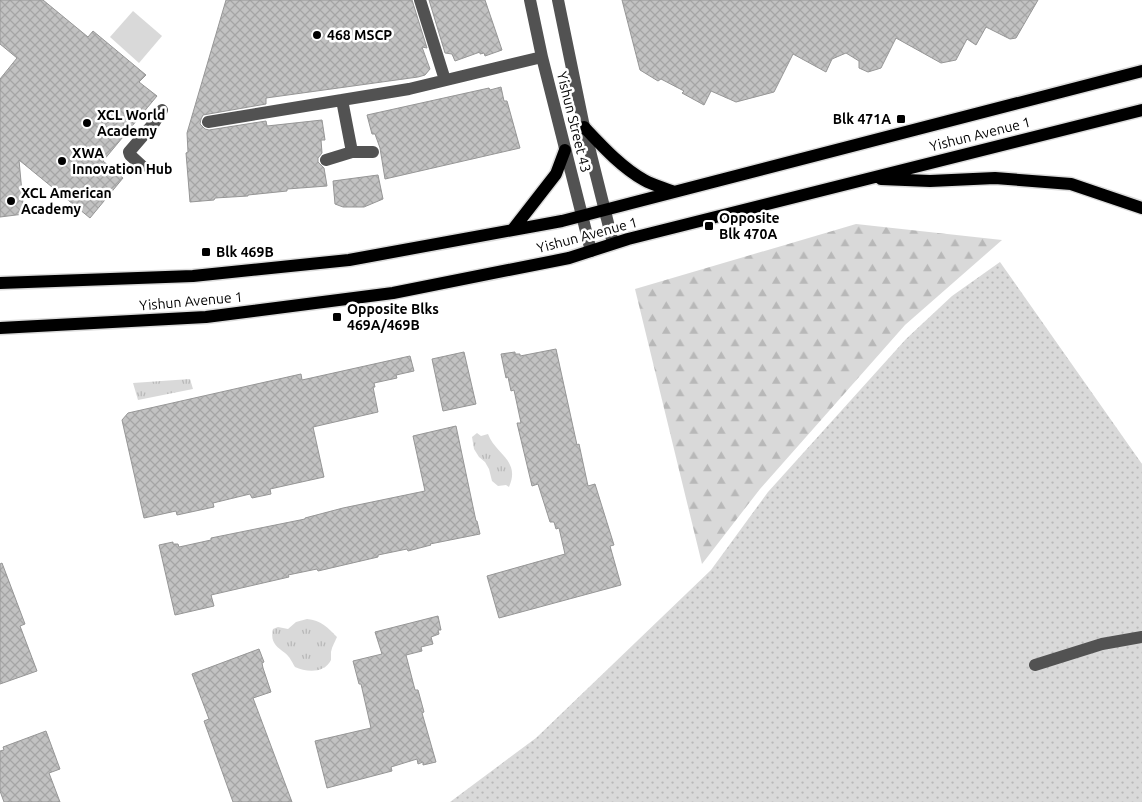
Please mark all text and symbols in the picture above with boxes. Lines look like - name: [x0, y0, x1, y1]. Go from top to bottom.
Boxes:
- place label: 468 MSCP: [327, 27, 392, 43]
- marker: 468 MSCP: [311, 29, 323, 41]
- street label: Yishun Street 43: [554, 70, 594, 174]
- place label: XCL World Academy: [97, 107, 165, 139]
- place label: Blk 471A: [833, 111, 891, 127]
- marker: Blk 471A: [895, 113, 907, 125]
- street label: Yishun Avenue 1: [928, 114, 1032, 154]
- marker: XCL World Academy: [81, 117, 93, 129]
- place label: XWA Innovation Hub: [72, 145, 172, 177]
- marker: XWA Innovation Hub: [56, 155, 68, 167]
- place label: XCL American Academy: [21, 185, 112, 217]
- marker: XCL American Academy: [5, 195, 17, 207]
- place label: Opposite Blk 470A: [719, 210, 780, 242]
- street label: Yishun Avenue 1: [535, 214, 639, 256]
- marker: Opposite Blk 470A: [703, 220, 715, 232]
- place label: Blk 469B: [216, 244, 274, 260]
- marker: Blk 469B: [200, 246, 212, 258]
- street label: Yishun Avenue 1: [139, 289, 243, 313]
- place label: Opposite Blks 469A/469B: [347, 301, 439, 333]
- marker: Opposite Blks 469A/469B: [331, 311, 343, 323]

